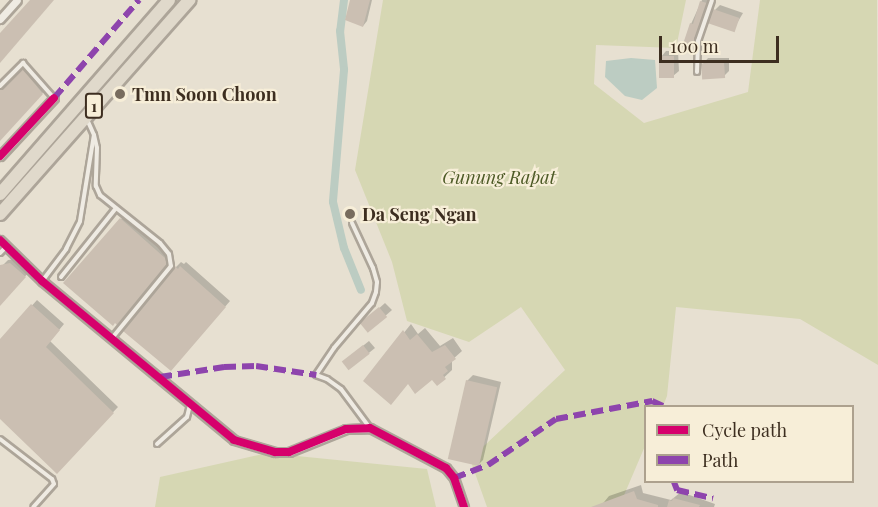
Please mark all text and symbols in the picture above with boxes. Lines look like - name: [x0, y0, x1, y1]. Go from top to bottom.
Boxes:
- scale bar: [662, 24, 782, 62]
- text: 100 m: [670, 34, 719, 58]
- place label: Tmn Soon Choon: [132, 83, 277, 105]
- marker: Tmn Soon Choon: [113, 87, 127, 101]
- road number: 1: [84, 93, 104, 119]
- park label: Gunung Rapat: [442, 166, 556, 188]
- place label: Da Seng Ngan: [362, 203, 477, 225]
- marker: Da Seng Ngan: [343, 207, 357, 221]
- legend: [644, 405, 854, 483]
- text: Cycle path: [702, 418, 787, 442]
- text: Path: [702, 448, 738, 472]

